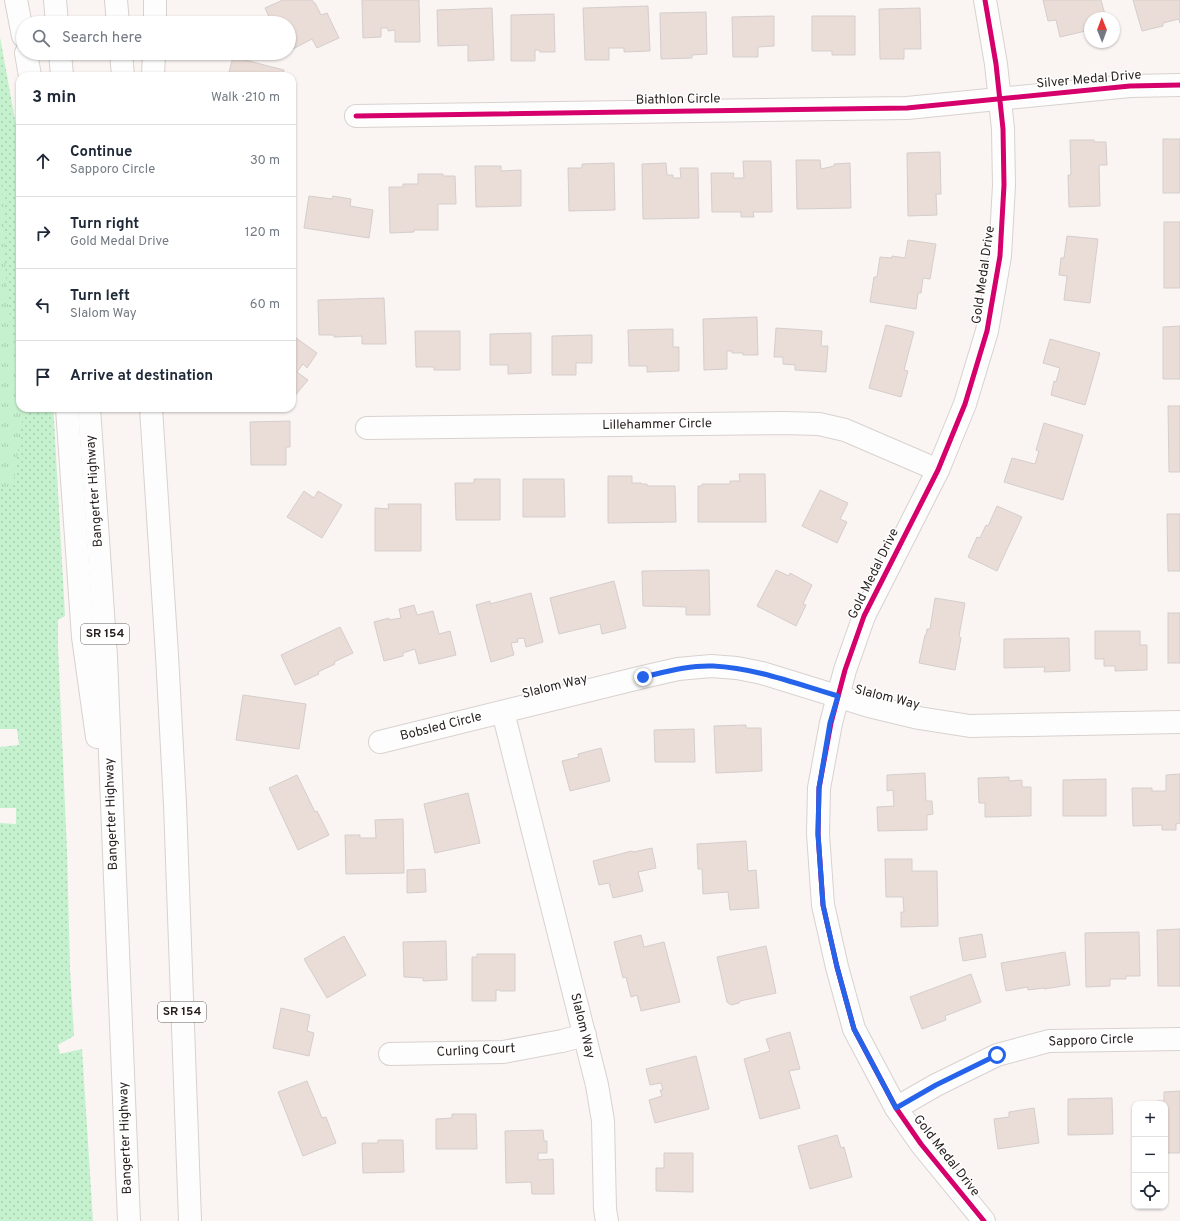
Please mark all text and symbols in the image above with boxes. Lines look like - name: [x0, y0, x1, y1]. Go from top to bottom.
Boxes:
- north arrow: [1084, 12, 1120, 48]
- search box: [16, 16, 296, 60]
- icon: search: [30, 27, 52, 49]
- text: Search here: [62, 29, 142, 48]
- street label: Silver Medal Drive: [1036, 67, 1142, 93]
- text: 3 min: [32, 87, 76, 109]
- text: Walk · 210 m: [211, 90, 280, 106]
- street label: Biathlon Circle: [635, 91, 721, 109]
- text: Continue: [70, 143, 132, 162]
- icon: ahead: [32, 150, 54, 172]
- text: 30 m: [250, 153, 280, 169]
- text: Sapporo Circle: [70, 162, 155, 178]
- text: Turn right: [70, 215, 139, 234]
- icon: right: [32, 222, 54, 244]
- text: 120 m: [245, 225, 280, 241]
- street label: Gold Medal Drive: [969, 225, 999, 325]
- text: Gold Medal Drive: [70, 234, 169, 250]
- text: Turn left: [70, 287, 130, 306]
- icon: left: [32, 294, 54, 316]
- text: 60 m: [250, 297, 280, 313]
- text: Slalom Way: [70, 306, 137, 322]
- icon: arrive: [32, 366, 54, 388]
- text: Arrive at destination: [70, 367, 213, 386]
- street label: Lillehammer Circle: [602, 416, 712, 434]
- street label: Bangerter Highway: [83, 434, 107, 548]
- street label: Gold Medal Drive: [845, 526, 903, 622]
- road number: SR 154: [81, 624, 129, 644]
- route end: [634, 668, 652, 686]
- street label: Slalom Way: [521, 671, 589, 703]
- street label: Slalom Way: [853, 682, 921, 714]
- street label: Bobsled Circle: [399, 709, 483, 745]
- street label: Bangerter Highway: [102, 757, 122, 871]
- street label: Slalom Way: [566, 992, 598, 1060]
- road number: SR 154: [158, 1002, 206, 1022]
- street label: Sapporo Circle: [1048, 1032, 1134, 1050]
- street label: Curling Court: [436, 1041, 516, 1061]
- route start: [988, 1046, 1006, 1064]
- street label: Bangerter Highway: [116, 1081, 136, 1195]
- map controls: [1132, 1101, 1168, 1209]
- button: +: [1132, 1101, 1168, 1137]
- street label: Gold Medal Drive: [909, 1112, 983, 1200]
- button: −: [1132, 1137, 1168, 1173]
- button: locate: [1132, 1173, 1168, 1209]

